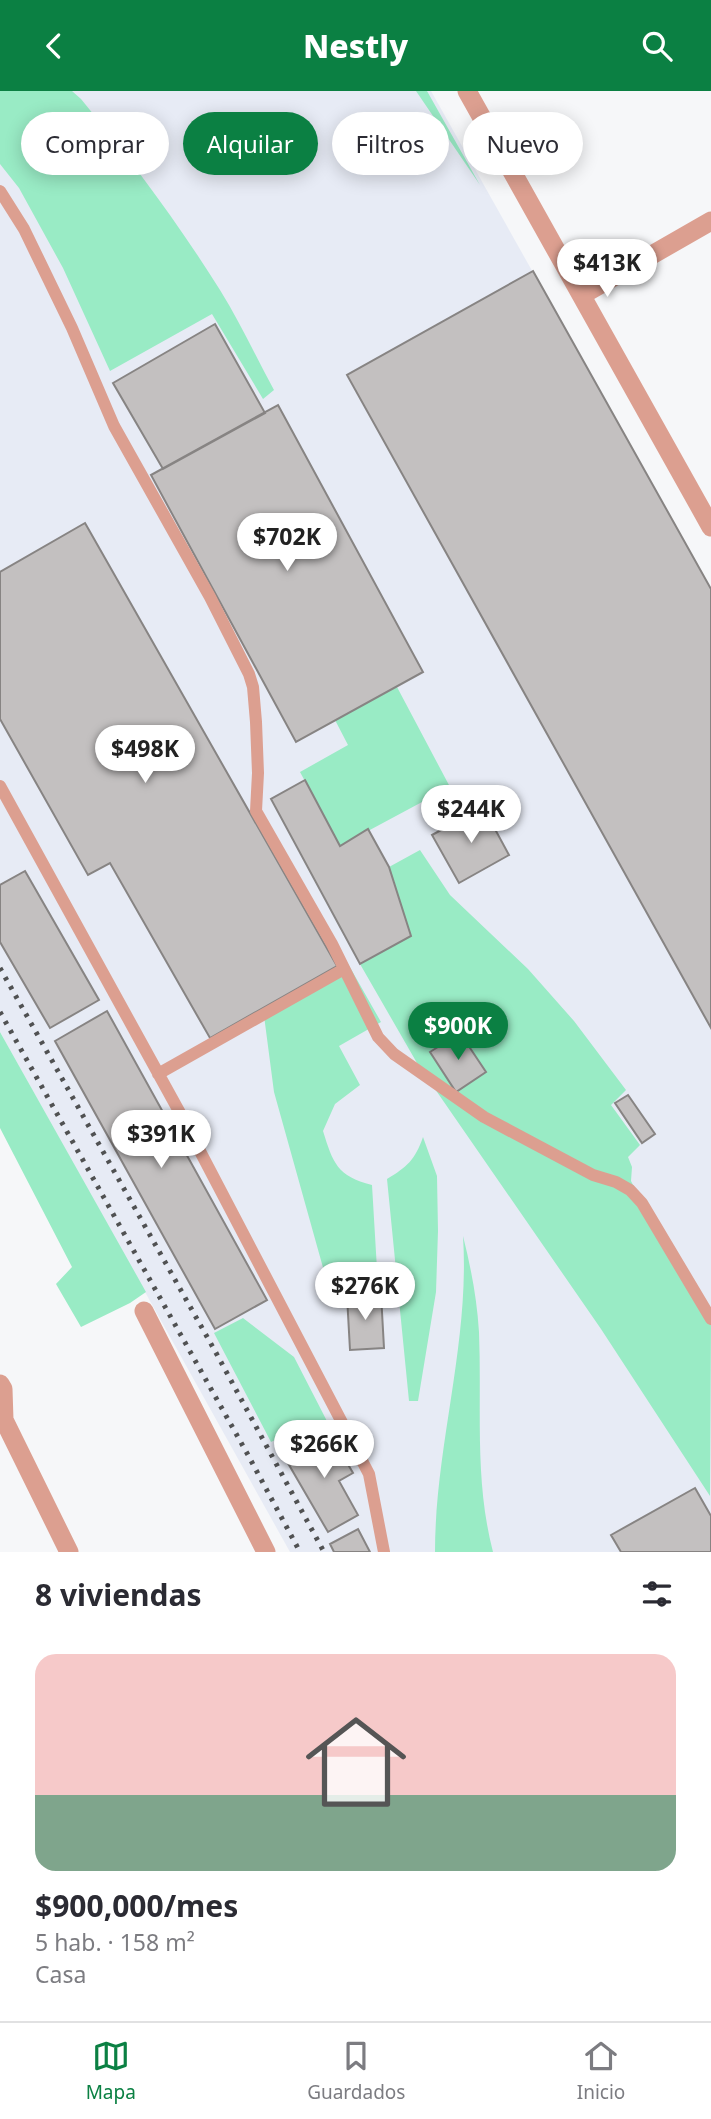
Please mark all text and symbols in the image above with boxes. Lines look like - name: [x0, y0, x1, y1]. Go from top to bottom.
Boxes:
- text: Nestly: [303, 24, 408, 67]
- icon: back: [35, 27, 73, 65]
- icon: search: [638, 27, 676, 65]
- chip: Comprar: [21, 112, 169, 175]
- chip: Alquilar: [183, 112, 318, 175]
- chip: Filtros: [332, 112, 449, 175]
- chip: Nuevo: [463, 112, 583, 175]
- pin: $413K: [558, 239, 656, 299]
- text: $413K: [573, 246, 641, 278]
- pin: $702K: [238, 513, 336, 573]
- text: $702K: [253, 520, 321, 552]
- pin: $498K: [96, 725, 194, 785]
- text: $498K: [111, 732, 179, 764]
- pin: $244K: [422, 785, 520, 845]
- text: $244K: [437, 792, 505, 824]
- pin: $900K: [409, 1003, 507, 1062]
- text: $900K: [424, 1009, 492, 1041]
- pin: $391K: [112, 1111, 210, 1170]
- text: $391K: [127, 1117, 195, 1149]
- pin: $276K: [316, 1263, 414, 1322]
- text: $276K: [331, 1269, 399, 1301]
- pin: $266K: [275, 1421, 373, 1480]
- text: $266K: [290, 1427, 358, 1459]
- text: 8 viviendas: [35, 1574, 202, 1615]
- icon: filters: [638, 1575, 676, 1613]
- icon: home: [293, 1699, 419, 1825]
- text: $900,000/mes: [35, 1885, 238, 1926]
- text: 5 hab. · 158 m²: [35, 1926, 195, 1958]
- text: Casa: [35, 1958, 86, 1990]
- tab: Mapa: [86, 2037, 136, 2105]
- tab: Guardados: [307, 2037, 405, 2105]
- tab: Inicio: [577, 2037, 625, 2105]

